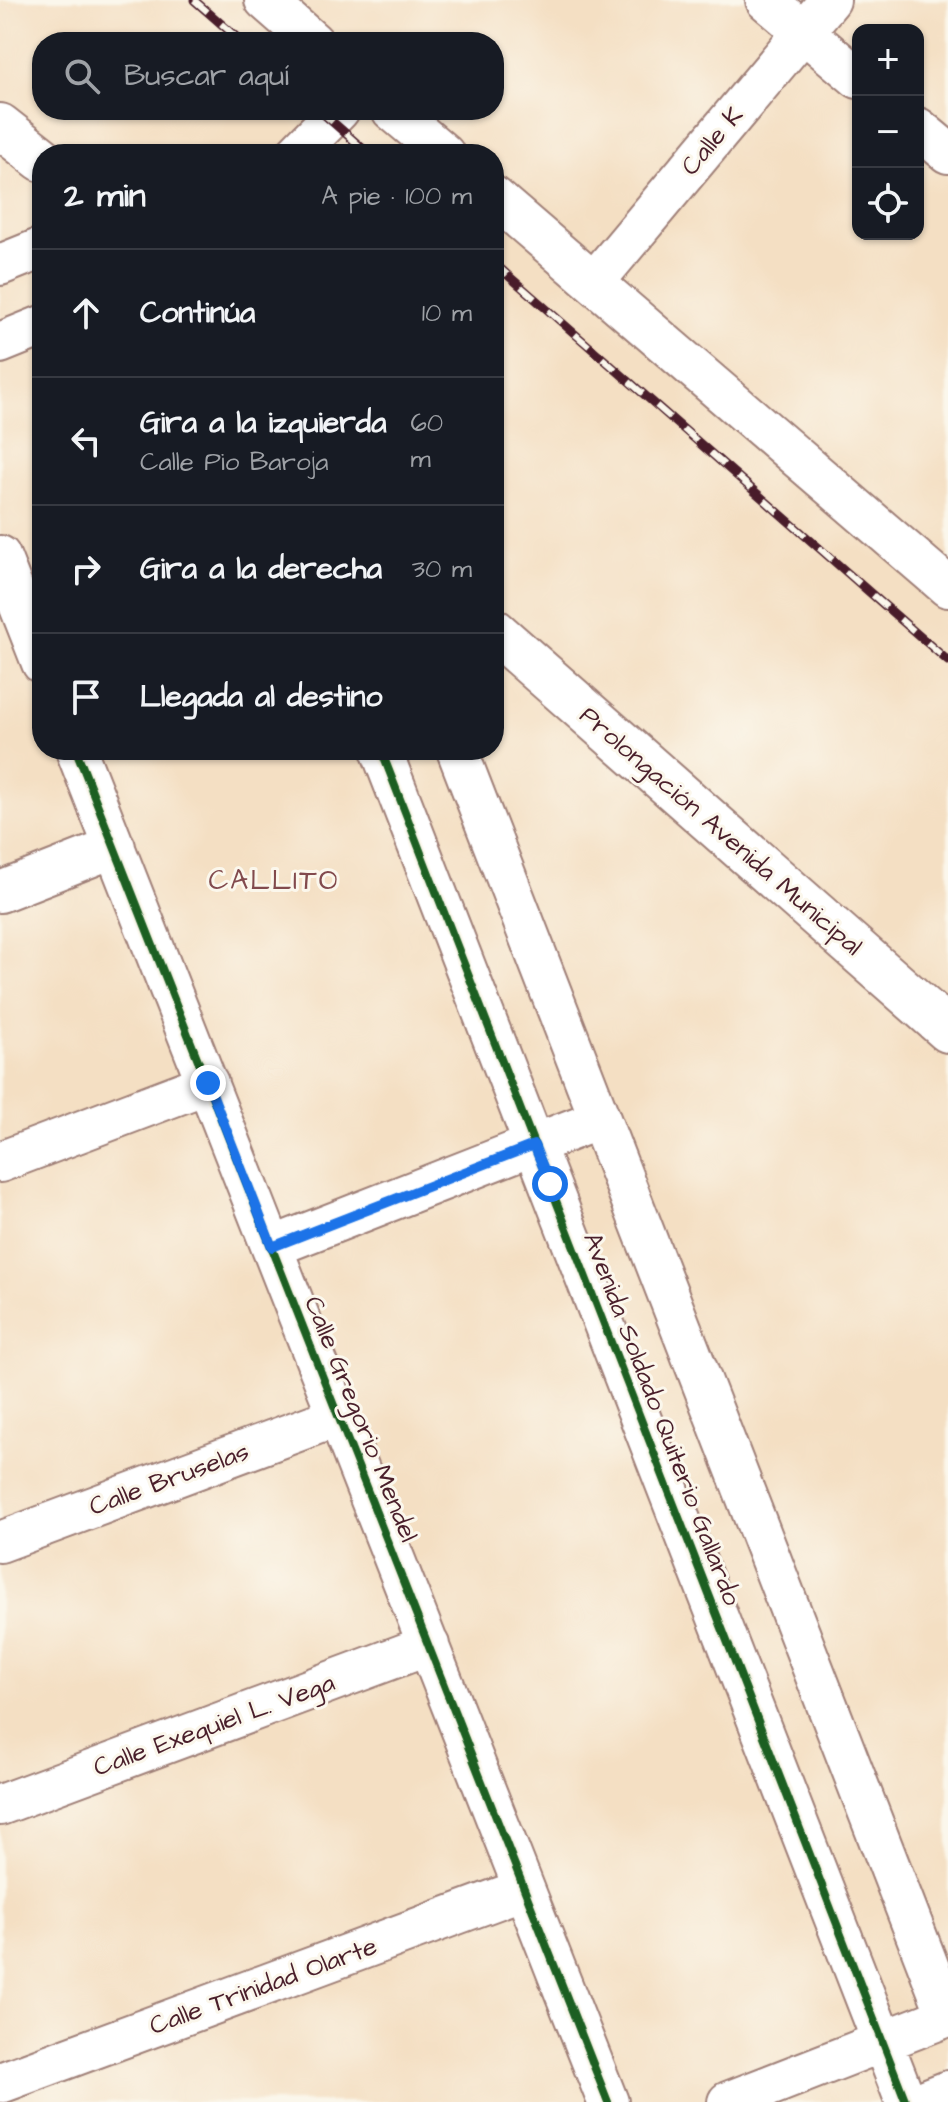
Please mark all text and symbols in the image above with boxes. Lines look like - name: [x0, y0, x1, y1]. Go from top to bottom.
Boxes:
- map controls: [852, 24, 924, 240]
- button: +: [852, 24, 924, 96]
- search box: [32, 32, 504, 120]
- icon: search: [60, 54, 104, 98]
- text: Buscar aquí: [124, 55, 289, 97]
- button: −: [852, 96, 924, 168]
- street label: Calle K: [672, 99, 752, 183]
- button: locate: [852, 168, 924, 240]
- text: 2 min: [64, 172, 146, 220]
- text: A pie · 100 m: [321, 178, 472, 214]
- icon: ahead: [64, 291, 108, 335]
- text: Continúa: [140, 292, 255, 334]
- text: 10 m: [422, 295, 472, 331]
- text: Gira a la izquierda: [140, 402, 386, 444]
- text: 60 m: [410, 405, 443, 477]
- icon: left: [64, 419, 108, 463]
- text: Calle Pio Baroja: [140, 444, 328, 480]
- icon: right: [64, 547, 108, 591]
- text: Gira a la derecha: [140, 548, 382, 590]
- text: 30 m: [412, 551, 472, 587]
- icon: arrive: [64, 675, 108, 719]
- text: Llegada al destino: [140, 676, 382, 718]
- street label: Prolongación Avenida Municipal: [570, 698, 870, 966]
- district label: CALLITO: [209, 861, 339, 900]
- route end: [190, 1065, 226, 1101]
- route start: [532, 1166, 568, 1202]
- street label: Avenida Soldado Quiterio Gallardo: [574, 1227, 750, 1611]
- street label: Calle Gregorio Mendel: [293, 1291, 427, 1548]
- street label: Calle Bruselas: [84, 1433, 254, 1525]
- street label: Calle Exequiel L. Vega: [88, 1665, 340, 1787]
- street label: Calle Trinidad Olarte: [144, 1928, 382, 2044]

